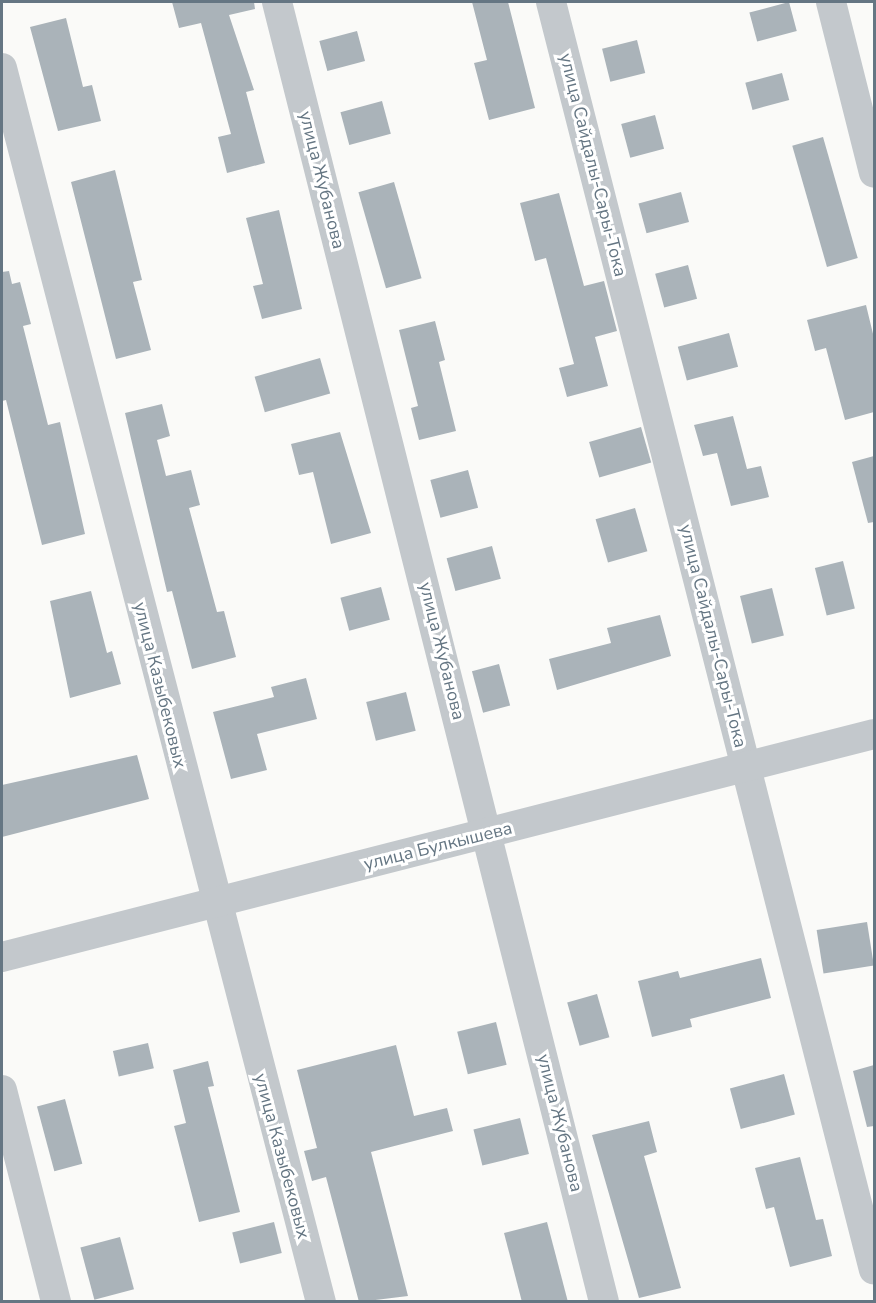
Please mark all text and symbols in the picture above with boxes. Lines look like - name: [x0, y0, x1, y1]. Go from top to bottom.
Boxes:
- street label: улица Сайдалы-Сары-Тока: [555, 51, 631, 279]
- street label: улица Жубанова: [294, 109, 350, 251]
- street label: улица Сайдалы-Сары-Тока: [675, 522, 751, 750]
- street label: улица Жубанова: [414, 580, 470, 722]
- street label: улица Казыбековых: [129, 600, 191, 770]
- street label: улица Булкышева: [362, 817, 514, 875]
- street label: улица Жубанова: [532, 1052, 588, 1194]
- street label: улица Казыбековых: [250, 1071, 314, 1241]

